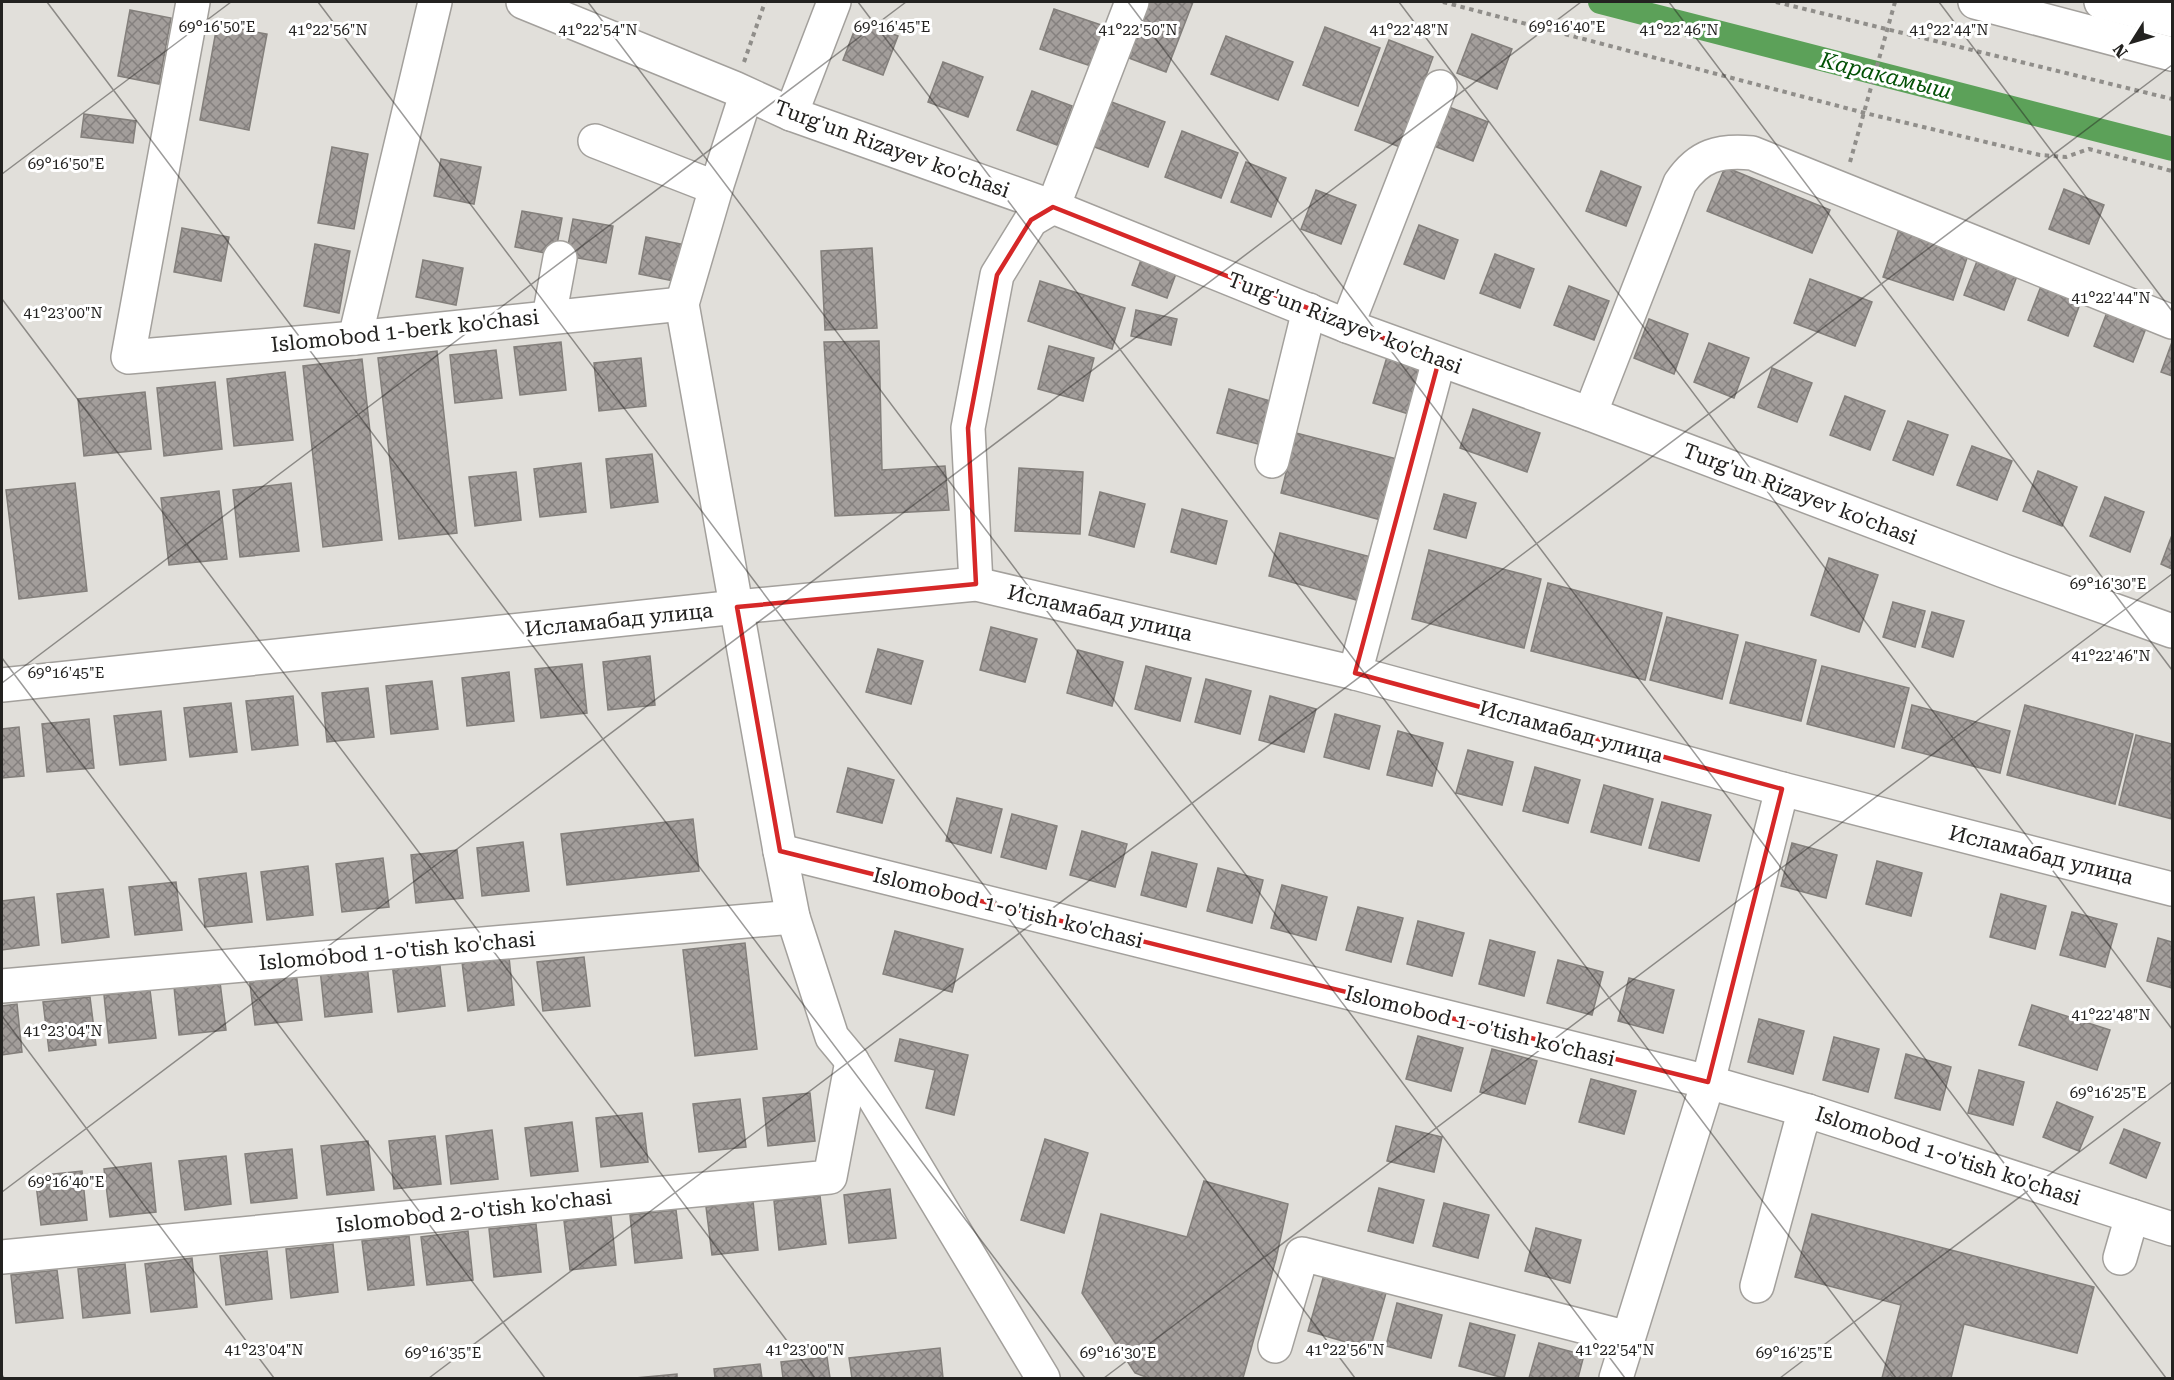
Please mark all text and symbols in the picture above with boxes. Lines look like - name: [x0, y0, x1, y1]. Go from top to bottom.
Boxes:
- north arrow: [2102, 12, 2162, 72]
- text: 69°16'50"E: [179, 18, 255, 36]
- text: 69°16'45"E: [854, 18, 930, 36]
- text: 69°16'40"E: [1529, 18, 1605, 36]
- text: 41°22'56"N: [288, 21, 368, 39]
- text: 41°22'54"N: [558, 21, 638, 39]
- text: 41°22'50"N: [1098, 21, 1178, 39]
- text: 41°22'48"N: [1369, 21, 1449, 39]
- text: 41°22'46"N: [1639, 21, 1719, 39]
- text: 41°22'44"N: [1909, 21, 1989, 39]
- text: N: [2109, 40, 2132, 61]
- water label: Каракамыш: [1816, 47, 1954, 104]
- street label: Turg'un Rizayev ko'chasi: [771, 95, 1013, 203]
- text: 69°16'50"E: [28, 155, 104, 173]
- street label: Turg'un Rizayev ko'chasi: [1225, 267, 1466, 379]
- text: 41°22'44"N: [2071, 289, 2151, 307]
- text: 41°23'00"N: [23, 304, 103, 322]
- street label: Islomobod 1-berk ko'chasi: [270, 305, 540, 357]
- street label: Turg'un Rizayev ko'chasi: [1680, 438, 1921, 550]
- text: 69°16'30"E: [2070, 575, 2146, 593]
- street label: Исламабад улица: [1005, 580, 1196, 646]
- street label: Исламабад улица: [524, 598, 715, 642]
- text: 41°22'46"N: [2071, 647, 2151, 665]
- text: 69°16'45"E: [28, 664, 104, 682]
- street label: Исламабад улица: [1476, 696, 1666, 768]
- street label: Исламабад улица: [1946, 820, 2136, 890]
- street label: Islomobod 1-o'tish ko'chasi: [870, 863, 1146, 953]
- street label: Islomobod 1-o'tish ko'chasi: [258, 927, 537, 975]
- street label: Islomobod 1-o'tish ko'chasi: [1342, 981, 1618, 1071]
- text: 41°22'48"N: [2071, 1006, 2151, 1024]
- text: 41°23'04"N: [23, 1022, 103, 1040]
- text: 69°16'25"E: [2070, 1084, 2146, 1102]
- street label: Islomobod 1-o'tish ko'chasi: [1812, 1102, 2084, 1210]
- text: 69°16'40"E: [28, 1173, 104, 1191]
- street label: Islomobod 2-o'tish ko'chasi: [335, 1185, 614, 1237]
- text: 41°23'04"N: [224, 1341, 304, 1359]
- text: 41°23'00"N: [765, 1341, 845, 1359]
- text: 41°22'56"N: [1305, 1341, 1385, 1359]
- text: 41°22'54"N: [1575, 1341, 1655, 1359]
- text: 69°16'35"E: [405, 1344, 481, 1362]
- text: 69°16'30"E: [1080, 1344, 1156, 1362]
- text: 69°16'25"E: [1756, 1344, 1832, 1362]

